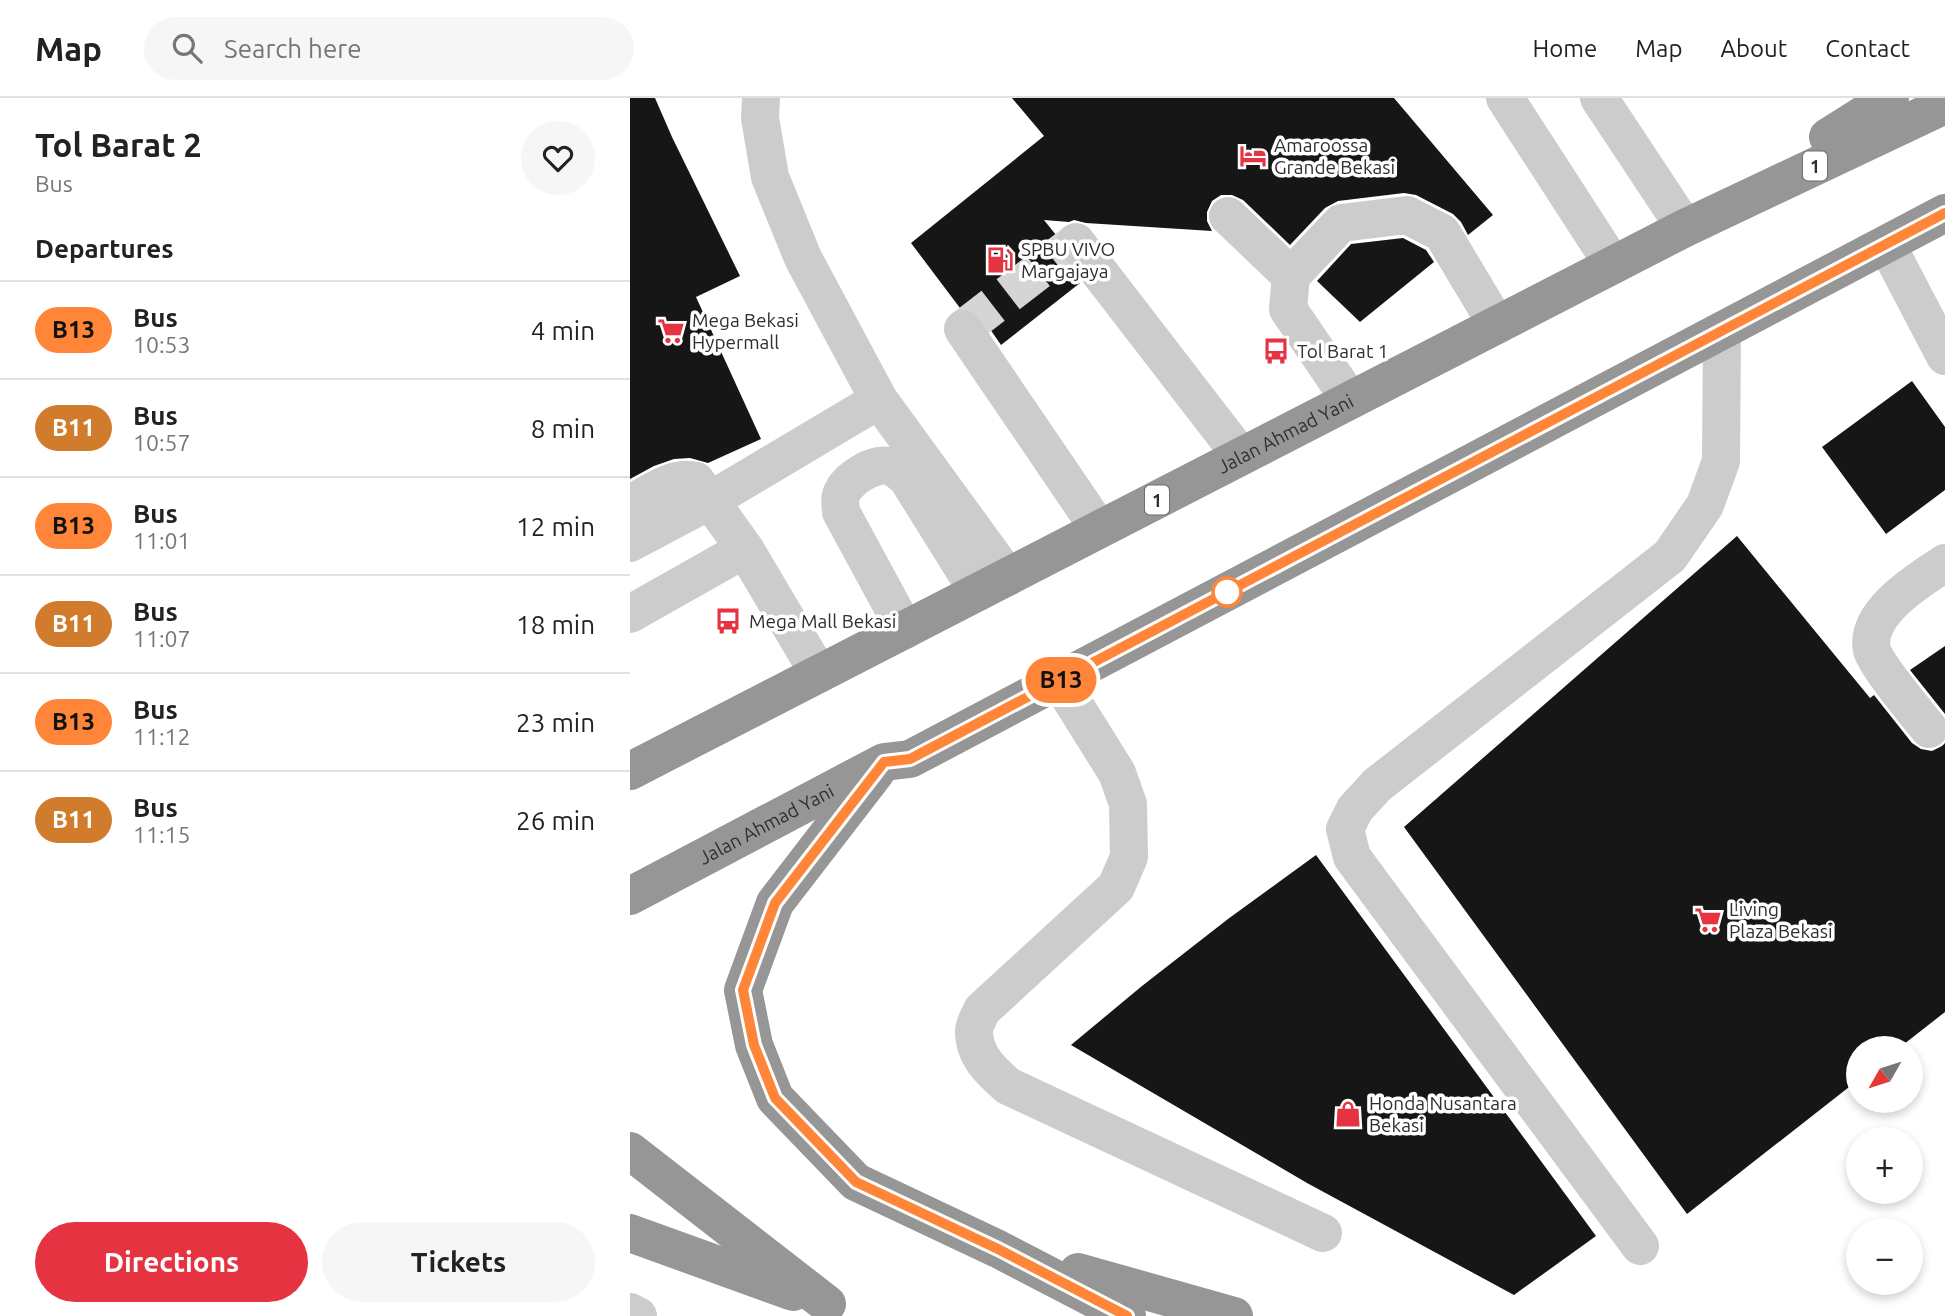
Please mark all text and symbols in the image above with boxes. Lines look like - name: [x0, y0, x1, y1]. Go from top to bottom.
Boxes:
- search box: [144, 17, 634, 80]
- icon: search: [168, 29, 206, 67]
- text: Map: [35, 30, 102, 67]
- text: Search here: [224, 34, 362, 63]
- text: Home: [1532, 35, 1597, 62]
- text: Map: [1635, 35, 1682, 62]
- text: About: [1720, 35, 1787, 62]
- text: Contact: [1825, 35, 1910, 62]
- button: heart: [521, 121, 595, 195]
- text: Tol Barat 2: [35, 126, 202, 163]
- place label: Amaroossa Grande Bekasi: [1274, 134, 1395, 178]
- hotel icon: Amaroossa Grande Bekasi: [1238, 141, 1268, 171]
- road number: 1: [1803, 152, 1827, 180]
- text: Bus: [35, 171, 73, 196]
- text: Departures: [35, 234, 173, 263]
- place label: SPBU VIVO Margajaya: [1021, 238, 1115, 282]
- fuel station icon: SPBU VIVO Margajaya: [985, 245, 1015, 275]
- text: Bus: [133, 303, 178, 332]
- place label: Mega Bekasi Hypermall: [692, 309, 799, 353]
- text: B13: [52, 316, 95, 343]
- text: 4 min: [531, 316, 595, 345]
- supermarket icon: Mega Bekasi Hypermall: [656, 316, 686, 346]
- text: 10:53: [133, 332, 191, 357]
- bus stop icon: Tol Barat 1: [1261, 336, 1291, 366]
- place label: Tol Barat 1: [1297, 340, 1388, 362]
- street label: Jalan Ahmad Yani: [1214, 390, 1357, 478]
- text: Bus: [133, 401, 178, 430]
- text: B11: [52, 414, 95, 441]
- text: 8 min: [531, 414, 595, 443]
- text: 10:57: [133, 430, 191, 455]
- road number: 1: [1145, 486, 1169, 514]
- text: Bus: [133, 499, 178, 528]
- text: B13: [52, 512, 95, 539]
- text: 12 min: [516, 512, 595, 541]
- text: 11:01: [133, 528, 191, 553]
- unlabelled marker: [1212, 577, 1242, 607]
- text: Bus: [133, 597, 178, 626]
- bus stop icon: Mega Mall Bekasi: [713, 606, 743, 636]
- text: B11: [52, 610, 95, 637]
- text: 18 min: [516, 610, 595, 639]
- place label: Mega Mall Bekasi: [749, 610, 896, 632]
- text: 11:07: [133, 626, 191, 651]
- line badge: B13: [1021, 657, 1101, 703]
- text: B13: [1040, 666, 1082, 693]
- text: Bus: [133, 695, 178, 724]
- text: B13: [52, 708, 95, 735]
- text: 23 min: [516, 708, 595, 737]
- text: 11:12: [133, 724, 191, 749]
- street label: Jalan Ahmad Yani: [695, 779, 838, 869]
- text: Bus: [133, 793, 178, 822]
- text: B11: [52, 806, 95, 833]
- text: 26 min: [516, 806, 595, 835]
- text: 11:15: [133, 822, 191, 847]
- place label: Living Plaza Bekasi: [1729, 898, 1833, 942]
- supermarket icon: Living Plaza Bekasi: [1693, 905, 1723, 935]
- north arrow: [1846, 1036, 1923, 1113]
- map controls: [1846, 1036, 1923, 1295]
- place label: Honda Nusantara Bekasi: [1369, 1092, 1517, 1136]
- shop icon: Honda Nusantara Bekasi: [1333, 1099, 1363, 1129]
- button: +: [1846, 1127, 1923, 1204]
- button: −: [1846, 1218, 1923, 1295]
- button: Directions: [35, 1222, 308, 1302]
- button: Tickets: [322, 1222, 595, 1302]

